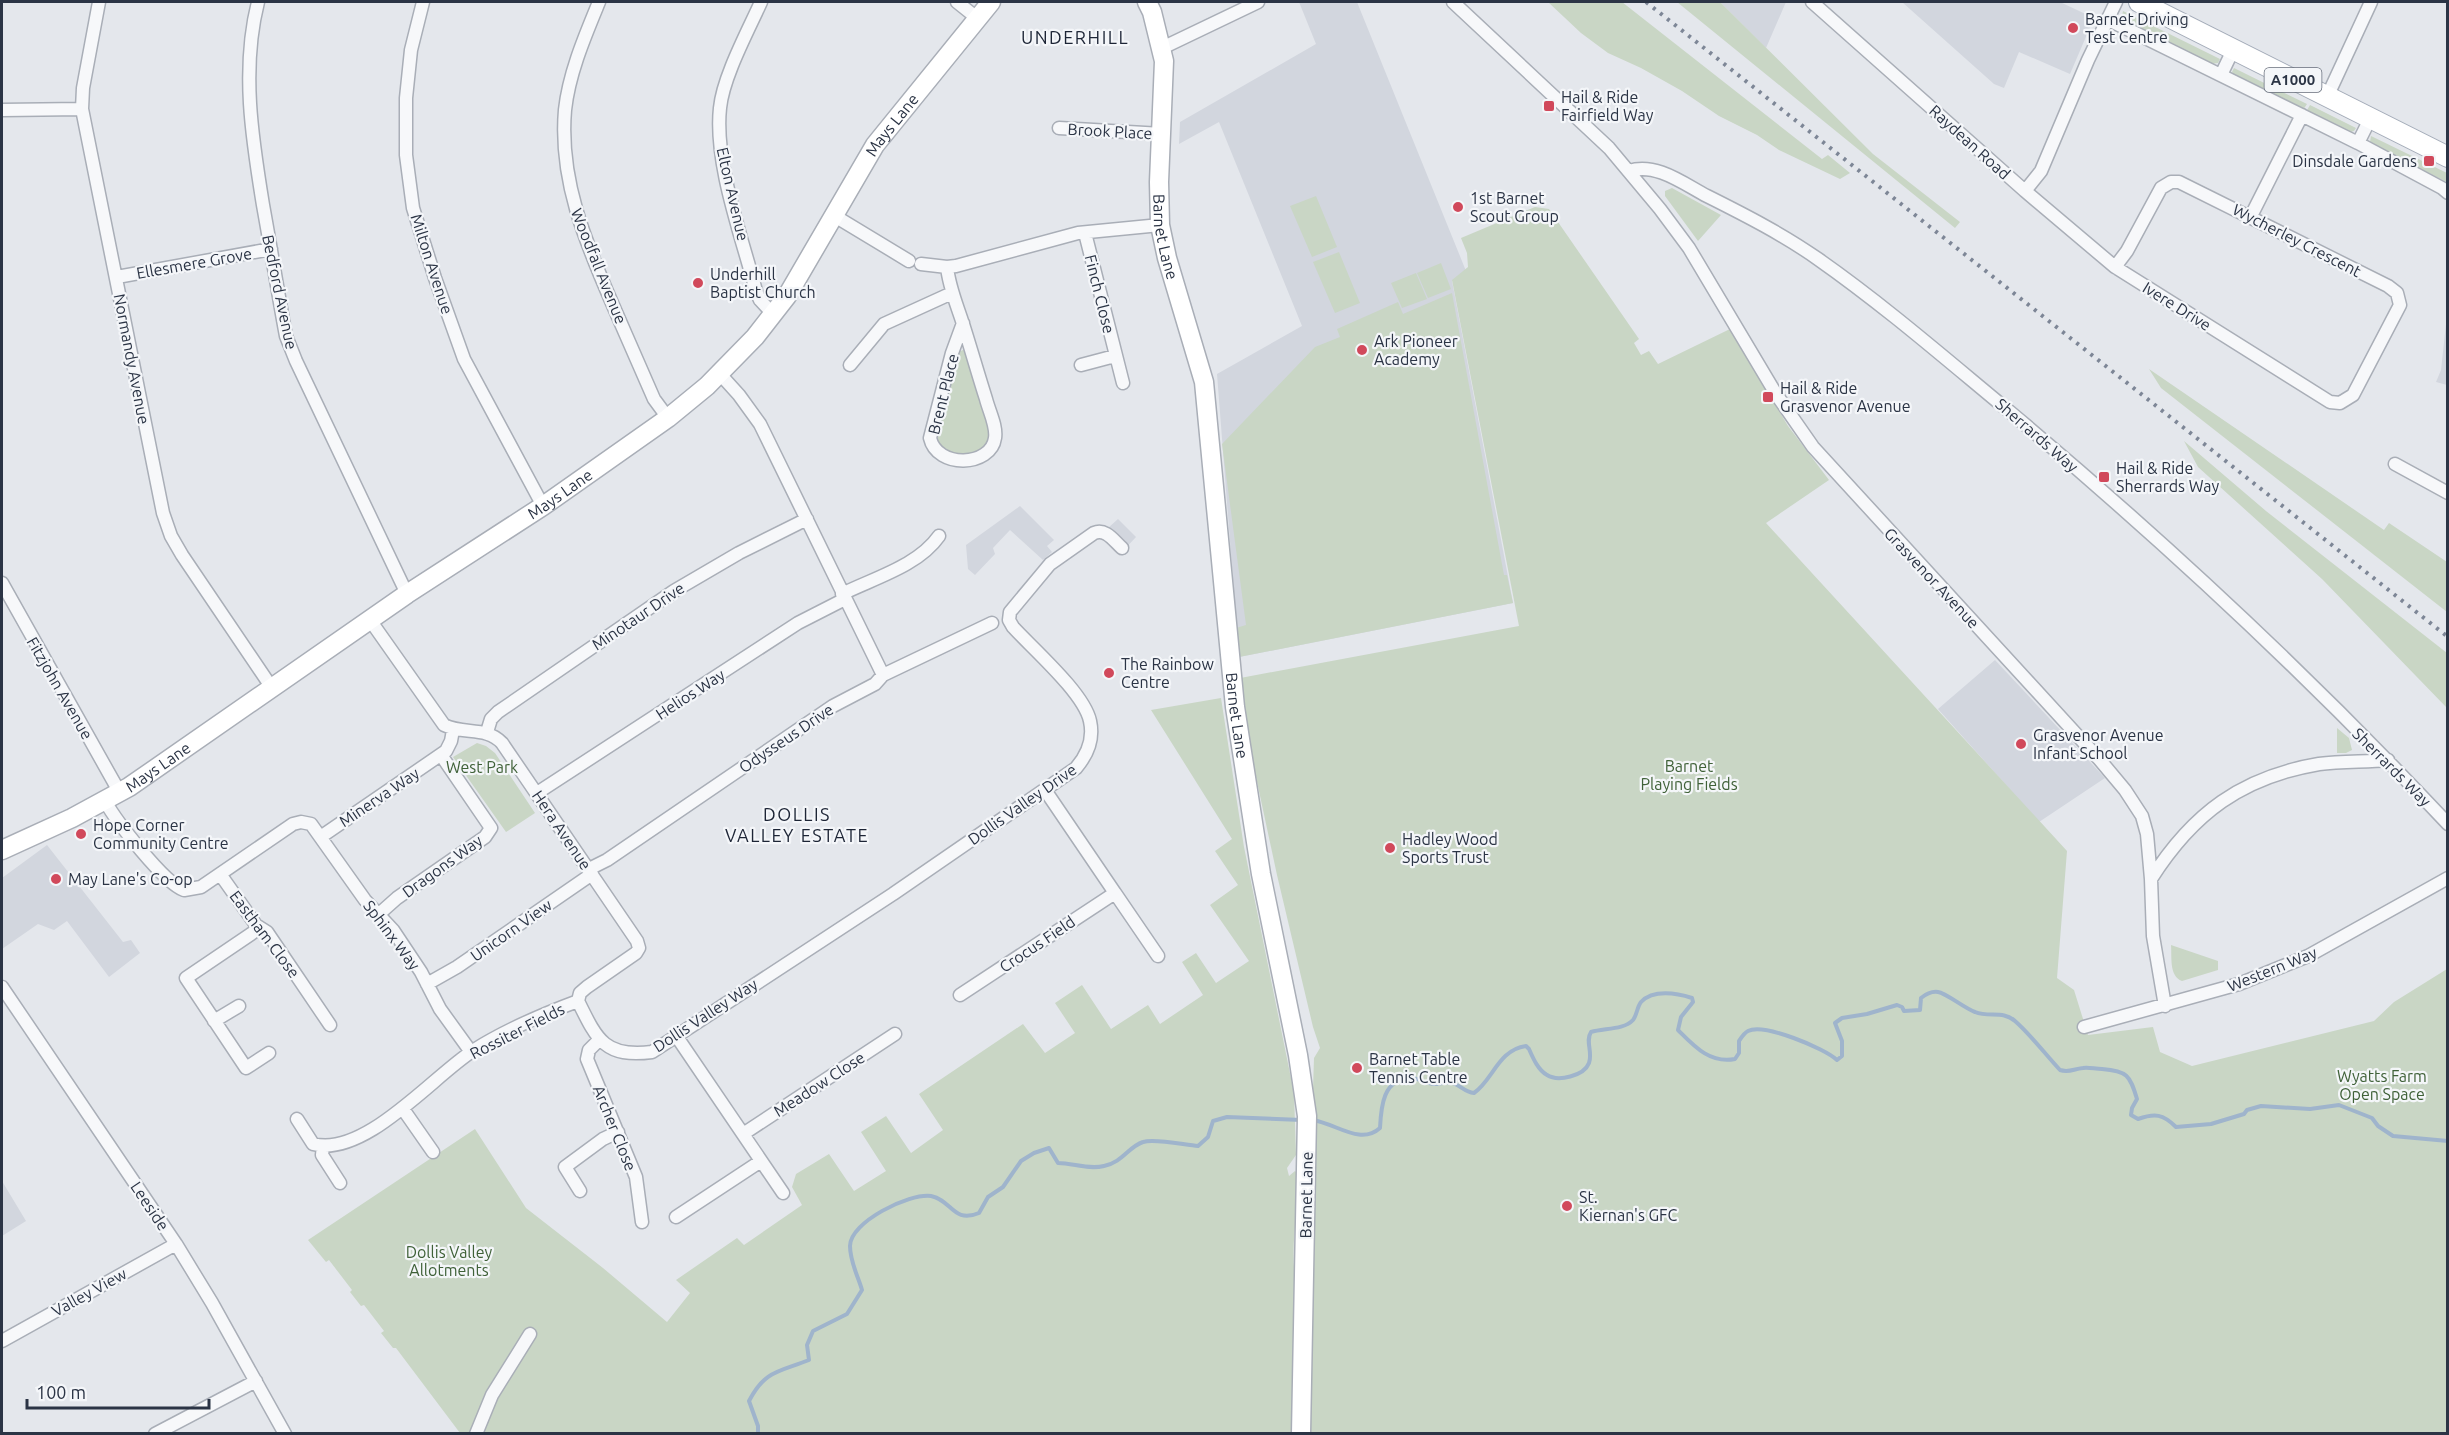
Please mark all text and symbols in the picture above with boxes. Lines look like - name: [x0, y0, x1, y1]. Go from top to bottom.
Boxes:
- place label: Barnet Driving Test Centre: [2085, 10, 2189, 46]
- marker: Barnet Driving Test Centre: [2066, 21, 2080, 35]
- district label: UNDERHILL: [1021, 27, 1129, 47]
- road number: A1000: [2264, 68, 2322, 92]
- place label: Hail & Ride Fairfield Way: [1561, 88, 1654, 124]
- street label: Mays Lane: [861, 90, 922, 159]
- marker: Hail & Ride Fairfield Way: [1542, 99, 1556, 113]
- street label: Raydean Road: [1926, 101, 2014, 183]
- street label: Brook Place: [1067, 120, 1153, 142]
- street label: Elton Avenue: [713, 145, 753, 243]
- place label: Dinsdale Gardens: [2292, 152, 2417, 170]
- marker: Dinsdale Gardens: [2422, 154, 2436, 168]
- place label: 1st Barnet Scout Group: [1470, 189, 1559, 225]
- street label: Barnet Lane: [1150, 194, 1182, 282]
- marker: 1st Barnet Scout Group: [1451, 200, 1465, 214]
- street label: Wycherley Crescent: [2230, 200, 2365, 280]
- street label: Woodfall Avenue: [568, 206, 630, 326]
- street label: Milton Avenue: [407, 212, 457, 316]
- street label: Bedford Avenue: [259, 233, 301, 351]
- street label: Ellesmere Grove: [135, 244, 253, 282]
- street label: Finch Close: [1081, 253, 1119, 335]
- place label: Underhill Baptist Church: [710, 265, 816, 301]
- marker: Underhill Baptist Church: [691, 276, 705, 290]
- street label: Ivere Drive: [2140, 278, 2214, 334]
- street label: Normandy Avenue: [111, 292, 153, 426]
- place label: Ark Pioneer Academy: [1374, 332, 1458, 368]
- marker: Ark Pioneer Academy: [1355, 343, 1369, 357]
- street label: Brent Place: [924, 352, 962, 436]
- place label: Hail & Ride Grasvenor Avenue: [1780, 379, 1911, 415]
- marker: Hail & Ride Grasvenor Avenue: [1761, 390, 1775, 404]
- street label: Sherrards Way: [1992, 394, 2082, 476]
- place label: Hail & Ride Sherrards Way: [2116, 459, 2219, 495]
- street label: Mays Lane: [524, 465, 596, 523]
- marker: Hail & Ride Sherrards Way: [2097, 470, 2111, 484]
- street label: Grasvenor Avenue: [1881, 524, 1983, 632]
- street label: Minotaur Drive: [588, 578, 688, 654]
- street label: Fitzjohn Avenue: [23, 634, 97, 742]
- place label: The Rainbow Centre: [1121, 655, 1214, 691]
- street label: Helios Way: [652, 665, 728, 723]
- marker: The Rainbow Centre: [1102, 666, 1116, 680]
- street label: Barnet Lane: [1223, 672, 1252, 760]
- street label: Odysseus Drive: [735, 700, 837, 776]
- street label: Sherrards Way: [2349, 724, 2435, 810]
- place label: Grasvenor Avenue Infant School: [2033, 726, 2164, 762]
- marker: Grasvenor Avenue Infant School: [2014, 737, 2028, 751]
- street label: Mays Lane: [122, 738, 194, 796]
- park label: Barnet Playing Fields: [1640, 757, 1738, 793]
- park label: West Park: [446, 758, 518, 776]
- street label: Dollis Valley Drive: [964, 760, 1080, 848]
- street label: Minerva Way: [336, 764, 423, 830]
- street label: Hera Avenue: [529, 787, 595, 873]
- district label: DOLLIS VALLEY ESTATE: [725, 804, 869, 845]
- place label: Hope Corner Community Centre: [93, 816, 229, 852]
- marker: Hope Corner Community Centre: [74, 827, 88, 841]
- place label: Hadley Wood Sports Trust: [1402, 830, 1498, 866]
- street label: Dragons Way: [399, 831, 486, 901]
- marker: Hadley Wood Sports Trust: [1383, 841, 1397, 855]
- place label: May Lane's Co-op: [68, 870, 193, 888]
- marker: May Lane's Co-op: [49, 872, 63, 886]
- street label: Eastham Close: [226, 887, 304, 981]
- street label: Unicorn View: [467, 895, 556, 965]
- street label: Sphinx Way: [360, 897, 424, 973]
- street label: Crocus Field: [996, 912, 1078, 976]
- street label: Western Way: [2225, 943, 2320, 995]
- street label: Dollis Valley Way: [650, 974, 761, 1055]
- street label: Rossiter Fields: [467, 999, 567, 1063]
- street label: Meadow Close: [770, 1048, 868, 1120]
- place label: Barnet Table Tennis Centre: [1369, 1050, 1468, 1086]
- marker: Barnet Table Tennis Centre: [1350, 1061, 1364, 1075]
- park label: Wyatts Farm Open Space: [2337, 1067, 2427, 1103]
- street label: Archer Close: [590, 1083, 640, 1173]
- street label: Barnet Lane: [1296, 1151, 1316, 1239]
- street label: Leeside: [127, 1178, 173, 1234]
- place label: St. Kiernan's GFC: [1579, 1188, 1677, 1224]
- marker: St. Kiernan's GFC: [1560, 1199, 1574, 1213]
- park label: Dollis Valley Allotments: [406, 1243, 493, 1279]
- street label: Valley View: [49, 1264, 130, 1320]
- scale bar: [27, 1372, 208, 1410]
- text: 100 m: [36, 1382, 86, 1402]

